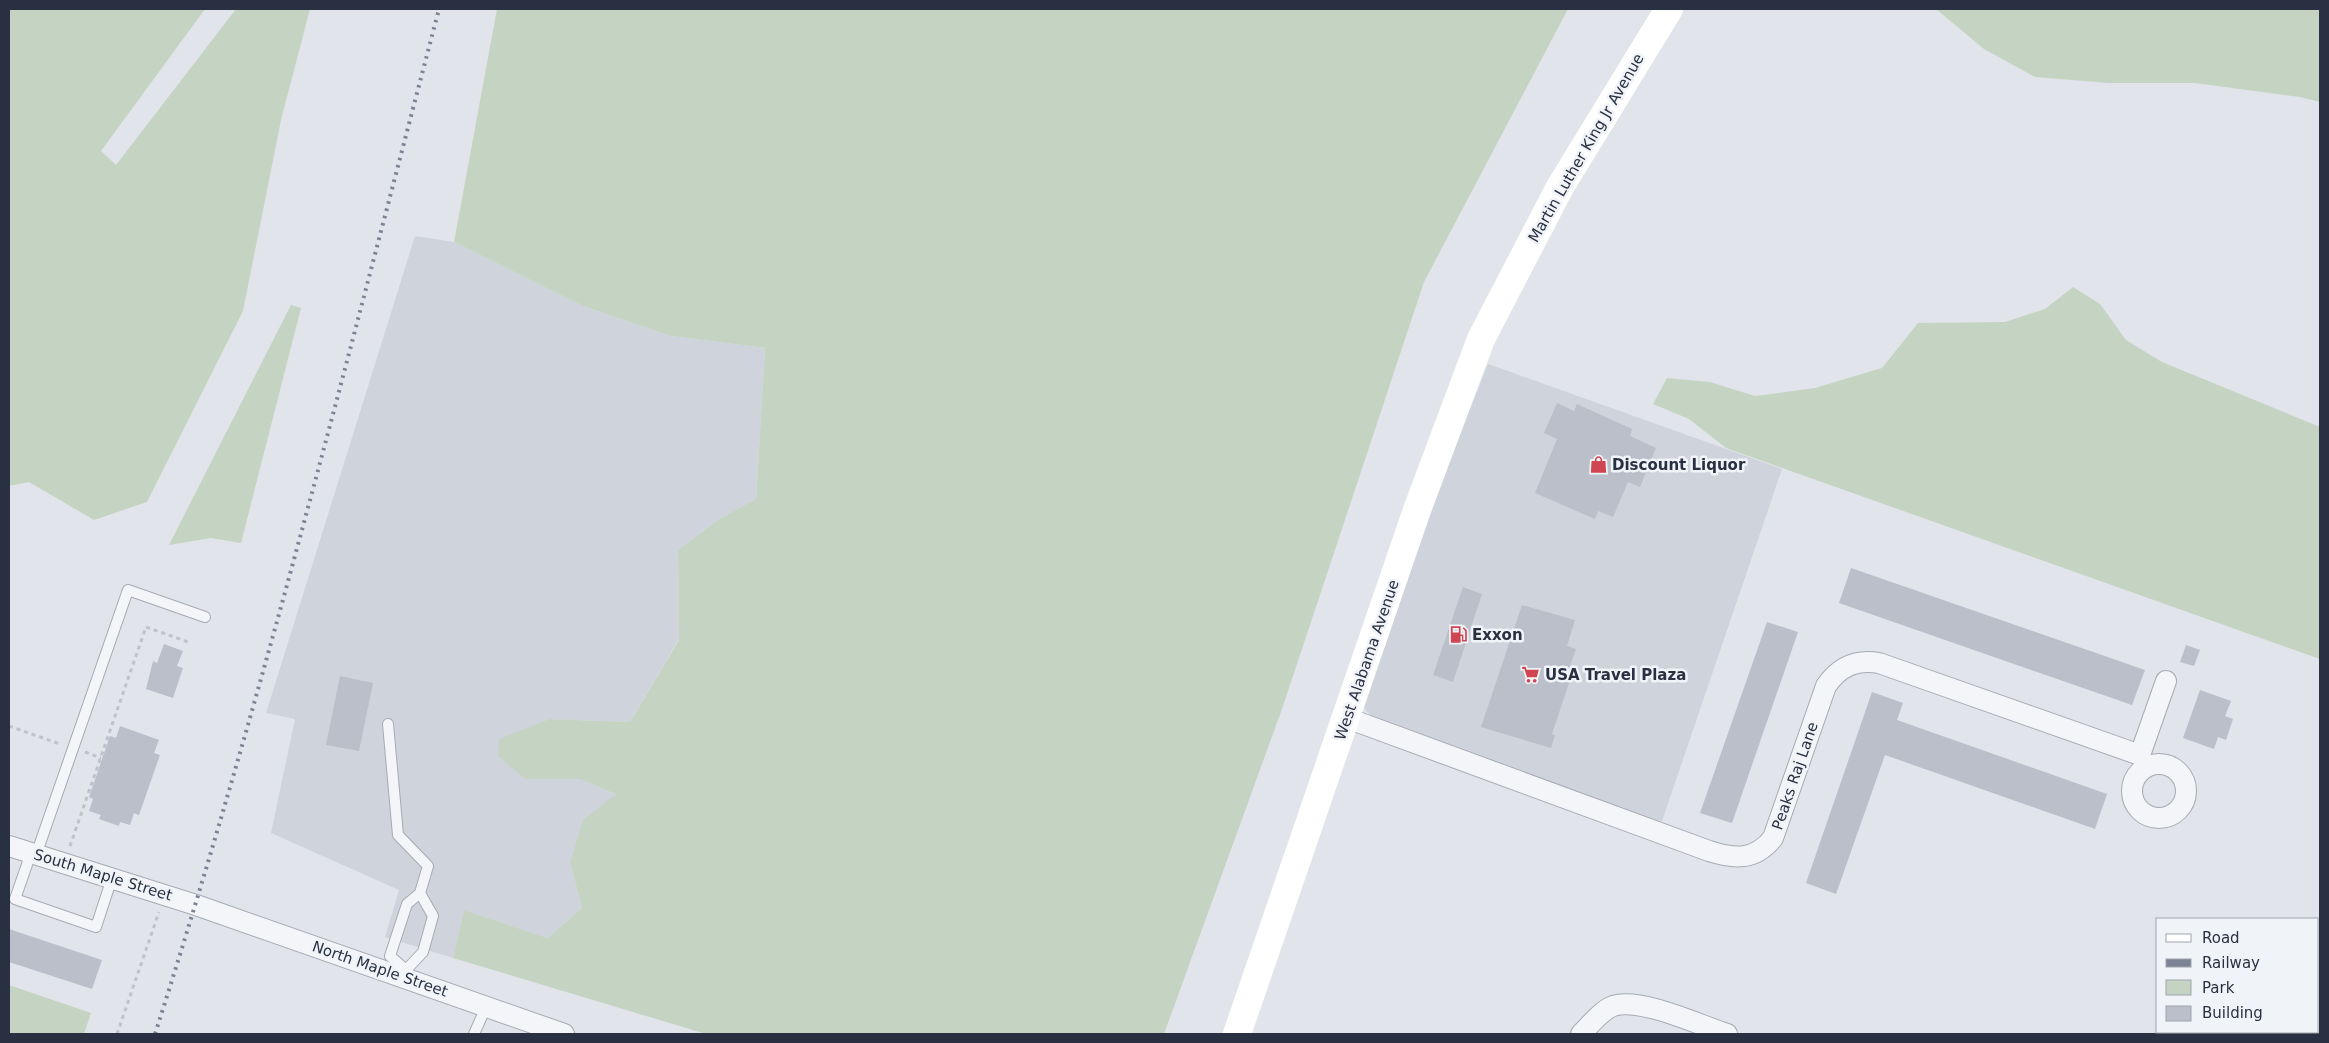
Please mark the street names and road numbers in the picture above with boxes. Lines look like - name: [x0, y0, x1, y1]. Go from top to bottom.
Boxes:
- street label: Martin Luther King Jr Avenue: [1525, 51, 1647, 245]
- street label: West Alabama Avenue: [1331, 578, 1403, 742]
- street label: Peaks Raj Lane: [1768, 720, 1822, 832]
- street label: South Maple Street: [32, 845, 174, 905]
- street label: North Maple Street: [310, 937, 450, 1001]

